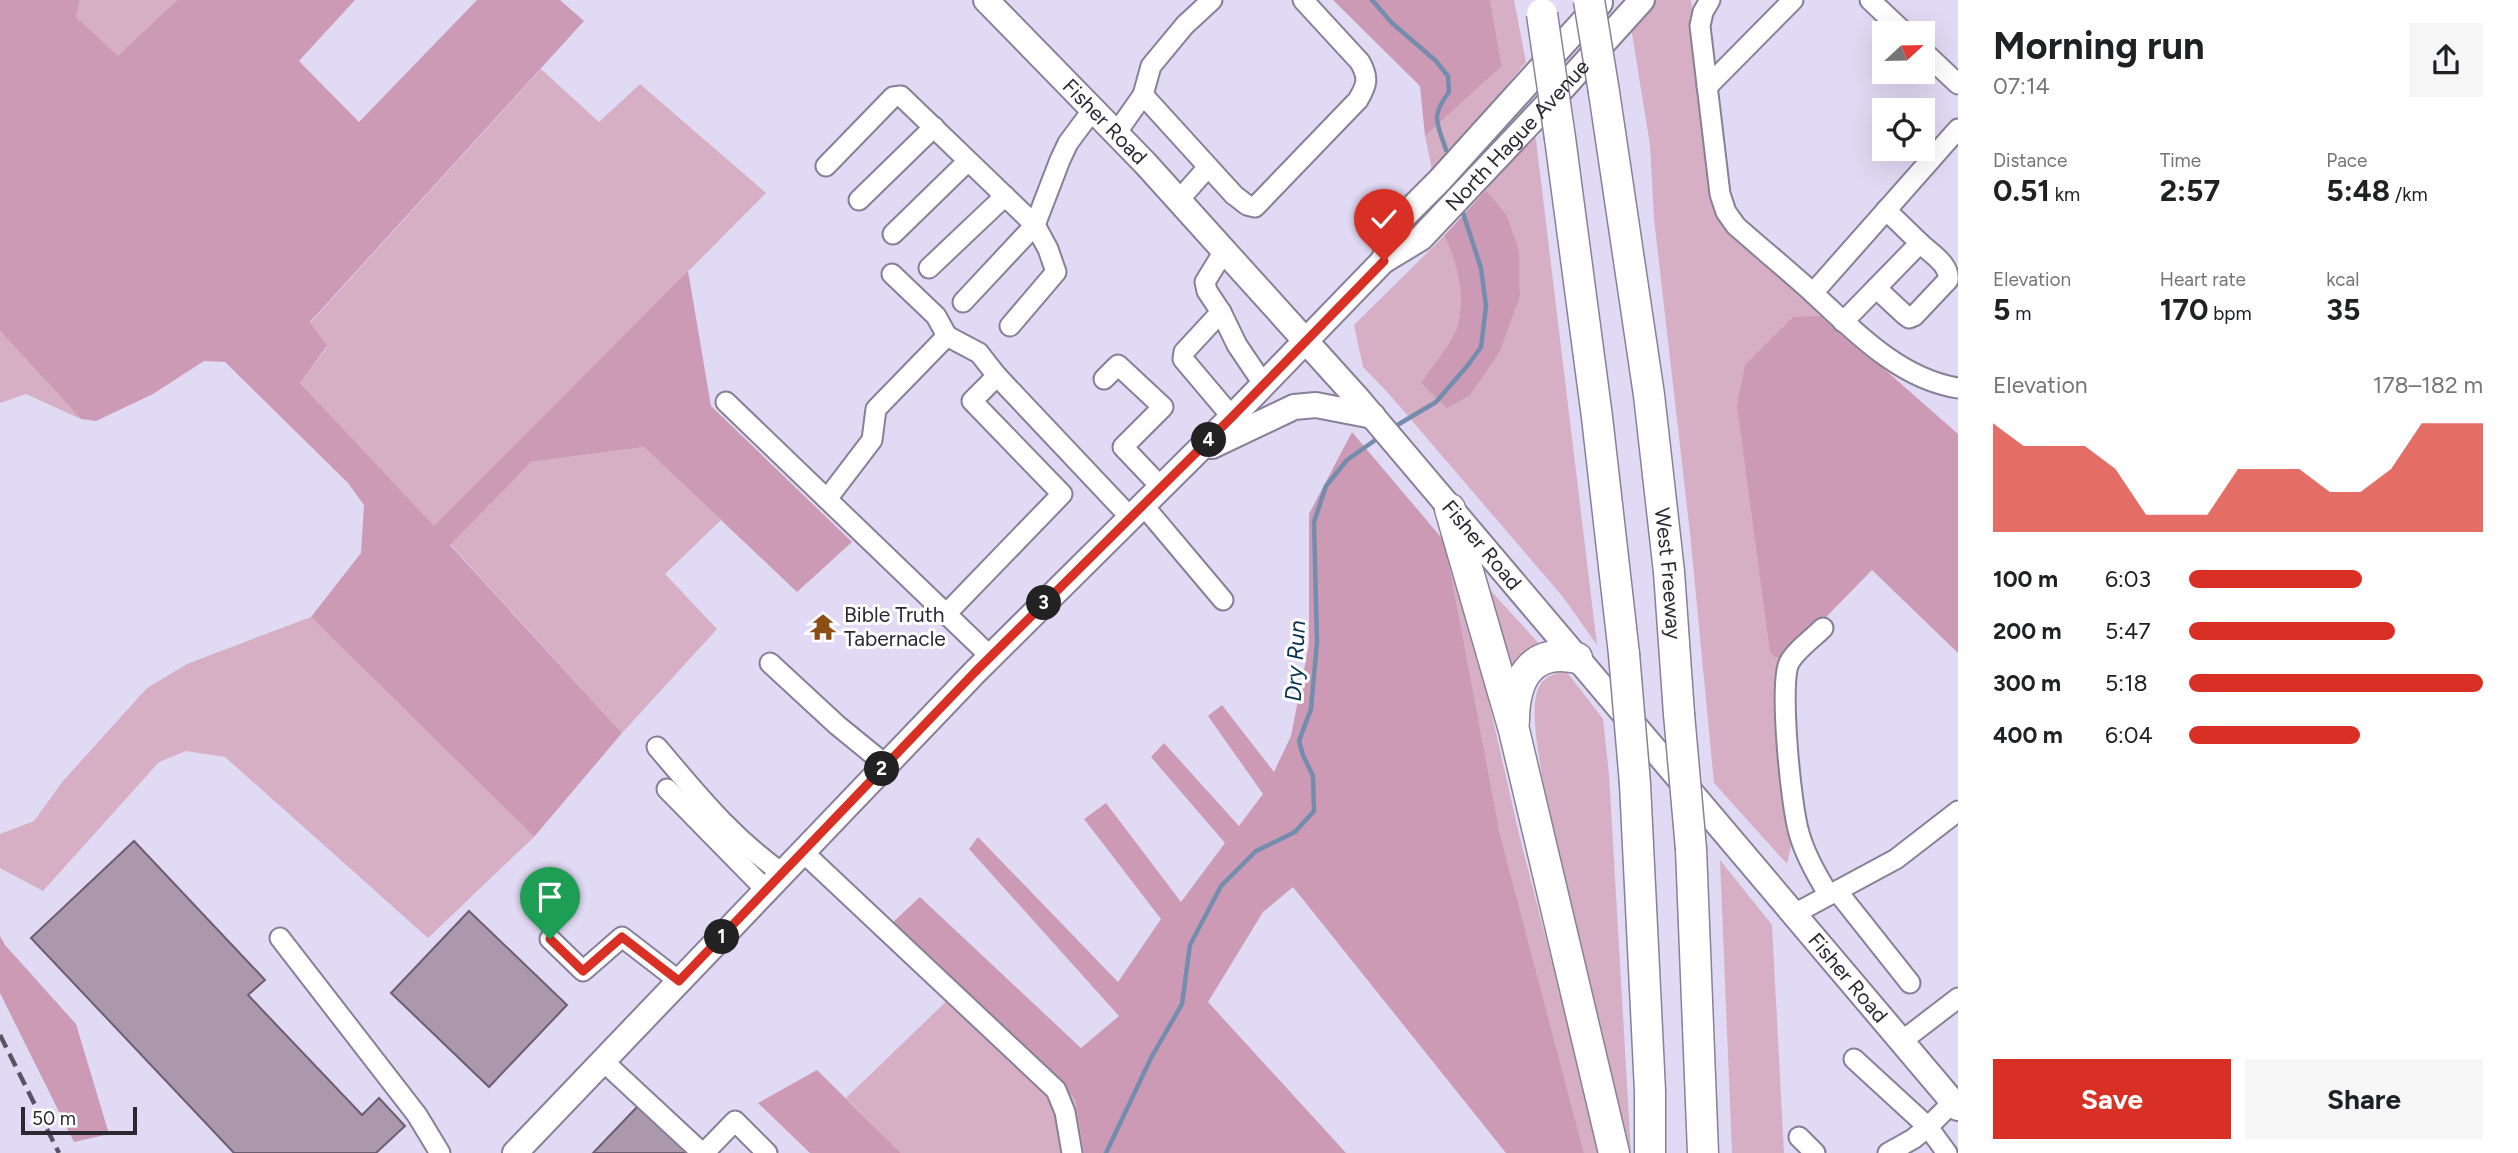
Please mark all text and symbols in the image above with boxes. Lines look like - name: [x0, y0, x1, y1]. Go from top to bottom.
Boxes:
- north arrow: [1872, 21, 1936, 84]
- map controls: [1872, 21, 1935, 161]
- text: Morning run: [1993, 23, 2205, 69]
- button: share: [2409, 23, 2483, 97]
- street label: North Hague Avenue: [1440, 54, 1594, 216]
- text: 07:14: [1993, 72, 2050, 100]
- street label: Fisher Road: [1058, 73, 1152, 169]
- button: locate: [1872, 98, 1935, 161]
- text: Distance: [1993, 149, 2067, 172]
- text: Time: [2160, 149, 2201, 172]
- text: Pace: [2326, 149, 2367, 172]
- text: 0.51: [1993, 172, 2050, 209]
- text: 2:57: [2160, 172, 2220, 209]
- text: 5:48: [2326, 172, 2390, 209]
- text: km: [2050, 183, 2080, 206]
- text: /km: [2390, 183, 2428, 206]
- pin: [1354, 189, 1414, 261]
- icon: check: [1365, 200, 1403, 238]
- text: Elevation: [1993, 268, 2071, 291]
- text: Heart rate: [2160, 268, 2246, 291]
- text: kcal: [2326, 268, 2360, 291]
- text: 5: [1993, 291, 2010, 328]
- text: 170: [2160, 291, 2208, 328]
- text: 35: [2326, 291, 2360, 328]
- text: m: [2010, 302, 2031, 325]
- text: bpm: [2208, 302, 2252, 325]
- text: Elevation: [1993, 371, 2088, 399]
- text: 178–182 m: [2373, 371, 2483, 399]
- pin: 4: [1192, 422, 1226, 458]
- text: 4: [1202, 428, 1215, 451]
- street label: Fisher Road: [1437, 495, 1527, 595]
- street label: West Freeway: [1650, 506, 1687, 640]
- text: 100 m: [1993, 565, 2058, 593]
- text: 6:03: [2105, 565, 2151, 593]
- pin: 3: [1026, 586, 1062, 620]
- text: 3: [1038, 591, 1049, 614]
- place label: Bible Truth Tabernacle: [844, 602, 946, 651]
- temple icon: Bible Truth Tabernacle: [808, 612, 838, 642]
- text: 200 m: [1993, 617, 2062, 645]
- text: 5:47: [2105, 617, 2151, 645]
- water label: Dry Run: [1279, 619, 1311, 702]
- text: 300 m: [1993, 669, 2061, 697]
- text: 5:18: [2105, 669, 2148, 697]
- text: 400 m: [1993, 721, 2063, 749]
- text: 6:04: [2105, 721, 2153, 749]
- pin: 2: [864, 752, 900, 786]
- text: 2: [876, 757, 887, 780]
- pin: [520, 867, 580, 939]
- icon: arrive: [531, 878, 569, 916]
- pin: 1: [704, 920, 740, 954]
- text: 1: [717, 925, 726, 948]
- street label: Fisher Road: [1803, 928, 1893, 1028]
- button: Save: [1993, 1059, 2231, 1139]
- button: Share: [2245, 1059, 2483, 1139]
- scale bar: [21, 1104, 136, 1136]
- text: 50 m: [32, 1107, 76, 1130]

